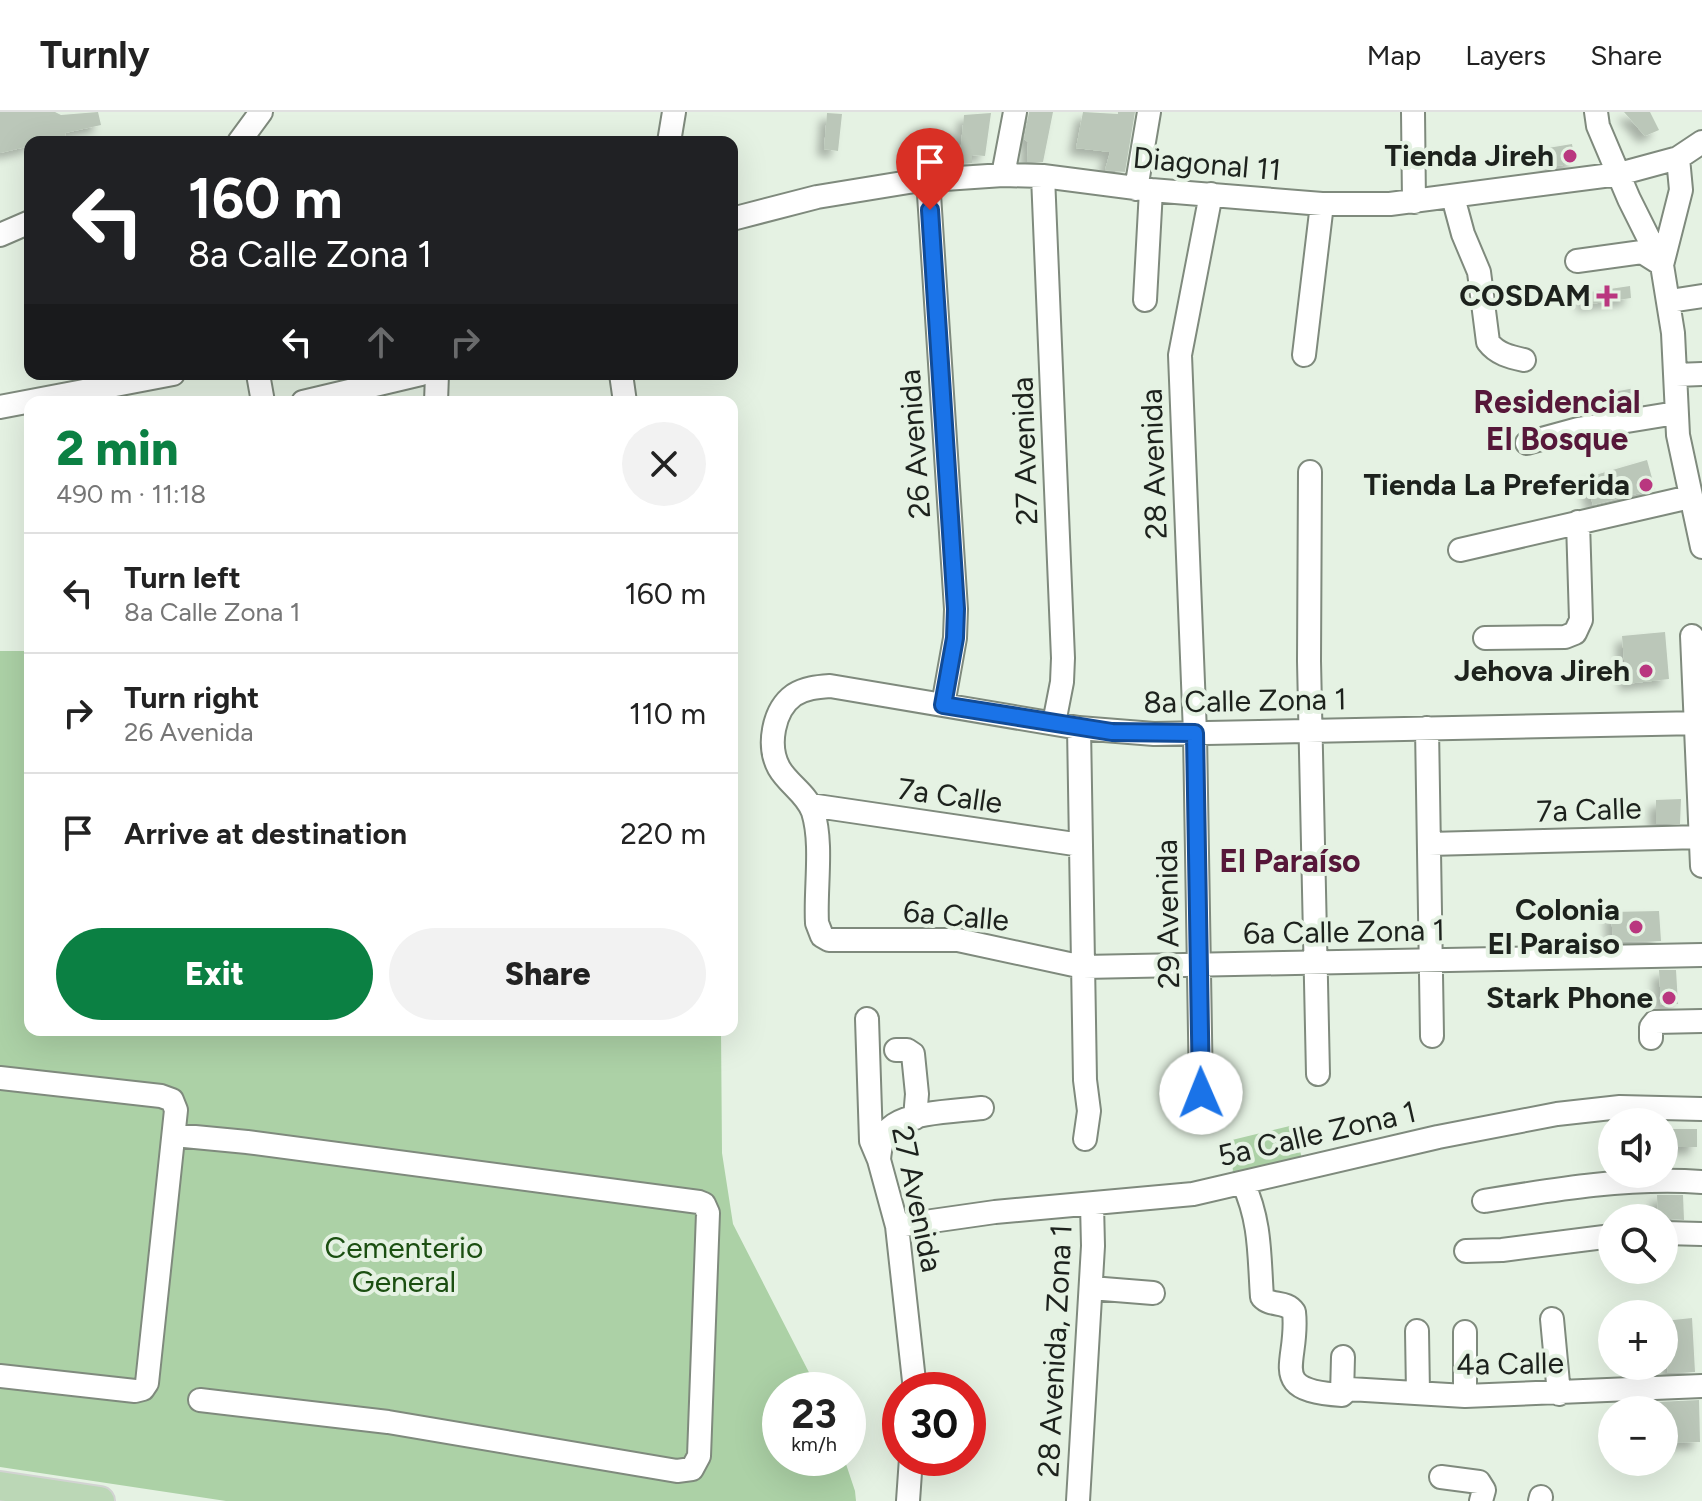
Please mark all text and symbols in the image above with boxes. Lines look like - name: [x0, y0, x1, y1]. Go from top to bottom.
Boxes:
- text: Turnly: [40, 32, 150, 78]
- text: Map: [1367, 38, 1421, 72]
- text: Layers: [1465, 38, 1546, 72]
- text: Share: [1590, 38, 1662, 72]
- pin: [896, 128, 964, 210]
- place label: Tienda Jireh: [1384, 137, 1554, 174]
- street label: Diagonal 11: [1131, 139, 1283, 188]
- icon: arrive: [908, 140, 952, 184]
- marker: Tienda Jireh: [1561, 147, 1579, 165]
- text: 160 m: [188, 165, 343, 232]
- icon: left: [56, 168, 160, 272]
- text: 8a Calle Zona 1: [188, 233, 432, 276]
- place label: COSDAM: [1459, 277, 1591, 314]
- marker: COSDAM: [1598, 287, 1616, 305]
- icon: left: [275, 320, 319, 364]
- icon: ahead: [359, 320, 403, 364]
- icon: right: [443, 320, 487, 364]
- street label: 26 Avenida: [891, 368, 938, 520]
- street label: 27 Avenida: [1003, 376, 1046, 526]
- district label: Residencial El Bosque: [1473, 383, 1641, 458]
- street label: 28 Avenida: [1132, 388, 1175, 540]
- text: 2 min: [56, 419, 179, 477]
- button: close: [622, 422, 706, 506]
- place label: Tienda La Preferida: [1364, 466, 1630, 503]
- marker: Tienda La Preferida: [1637, 476, 1655, 494]
- text: 490 m · 11:18: [56, 478, 206, 510]
- text: Turn left: [124, 559, 241, 596]
- icon: left: [56, 571, 100, 615]
- text: 160 m: [624, 575, 706, 612]
- text: 8a Calle Zona 1: [124, 596, 300, 628]
- place label: Jehova Jireh: [1454, 652, 1630, 689]
- marker: Jehova Jireh: [1637, 662, 1655, 680]
- text: Turn right: [124, 679, 259, 716]
- street label: 8a Calle Zona 1: [1143, 680, 1347, 721]
- icon: right: [56, 691, 100, 735]
- text: 110 m: [629, 695, 706, 732]
- text: 26 Avenida: [124, 716, 253, 748]
- street label: 7a Calle: [895, 770, 1005, 821]
- street label: 7a Calle: [1536, 789, 1642, 830]
- icon: arrive: [56, 811, 100, 855]
- text: Arrive at destination: [124, 815, 407, 852]
- text: 220 m: [620, 815, 706, 852]
- street label: 29 Avenida: [1148, 839, 1187, 989]
- district label: El Paraíso: [1219, 842, 1361, 880]
- place label: Colonia El Paraiso: [1487, 891, 1620, 962]
- street label: 6a Calle: [902, 892, 1011, 939]
- street label: 6a Calle Zona 1: [1243, 911, 1445, 952]
- marker: Colonia El Paraiso: [1627, 918, 1645, 936]
- button: Exit: [56, 928, 373, 1020]
- button: Share: [389, 928, 706, 1020]
- place label: Stark Phone: [1486, 979, 1653, 1016]
- marker: Stark Phone: [1660, 989, 1678, 1007]
- position arrow: [1159, 1051, 1243, 1135]
- street label: 5a Calle Zona 1: [1214, 1093, 1420, 1174]
- map controls: [1598, 1108, 1678, 1476]
- button: sound: [1598, 1108, 1678, 1188]
- street label: 27 Avenida: [884, 1122, 951, 1275]
- button: search: [1598, 1204, 1678, 1284]
- street label: 28 Avenida, Zona 1: [1029, 1223, 1080, 1478]
- park label: Cementerio General: [325, 1229, 483, 1300]
- button: +: [1598, 1300, 1678, 1380]
- street label: 4a Calle: [1456, 1344, 1564, 1383]
- speed limit sign: 30: [882, 1372, 986, 1476]
- text: 23: [791, 1390, 837, 1438]
- button: −: [1598, 1396, 1678, 1476]
- text: km/h: [791, 1432, 837, 1456]

